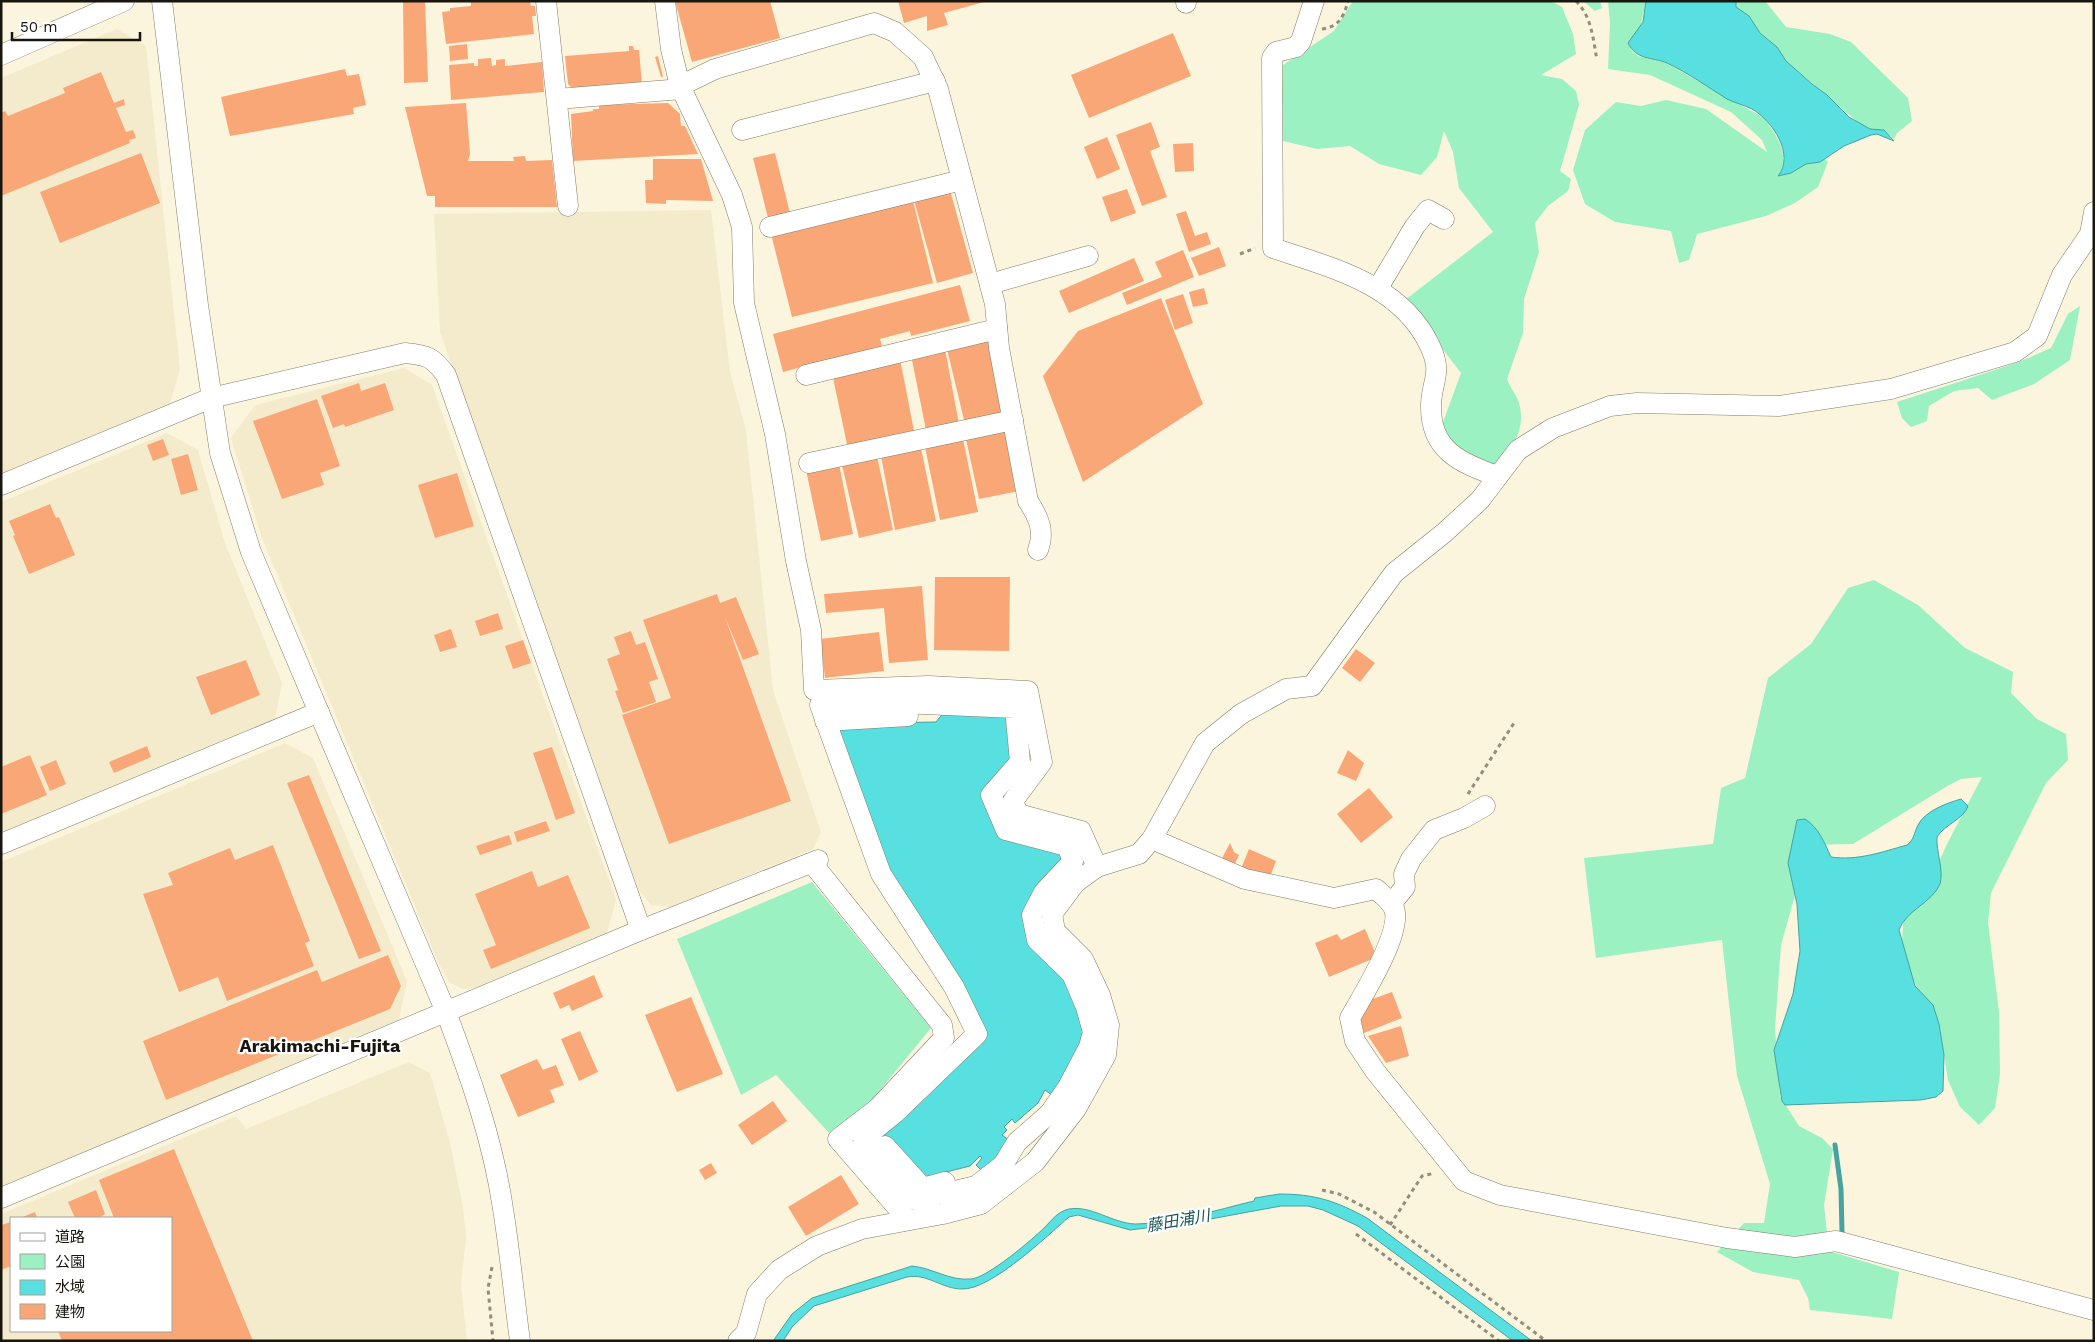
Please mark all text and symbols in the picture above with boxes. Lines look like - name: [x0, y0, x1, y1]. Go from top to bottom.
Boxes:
- scale bar: [12, 10, 140, 42]
- text: 50 m: [20, 18, 57, 36]
- district label: Arakimachi-Fujita: [240, 1035, 401, 1056]
- water label: 藤田浦川: [1145, 1205, 1213, 1235]
- legend: [10, 1217, 172, 1332]
- text: 道路: [55, 1228, 85, 1246]
- text: 公園: [55, 1253, 85, 1271]
- text: 水域: [55, 1278, 85, 1296]
- text: 建物: [55, 1303, 85, 1321]

